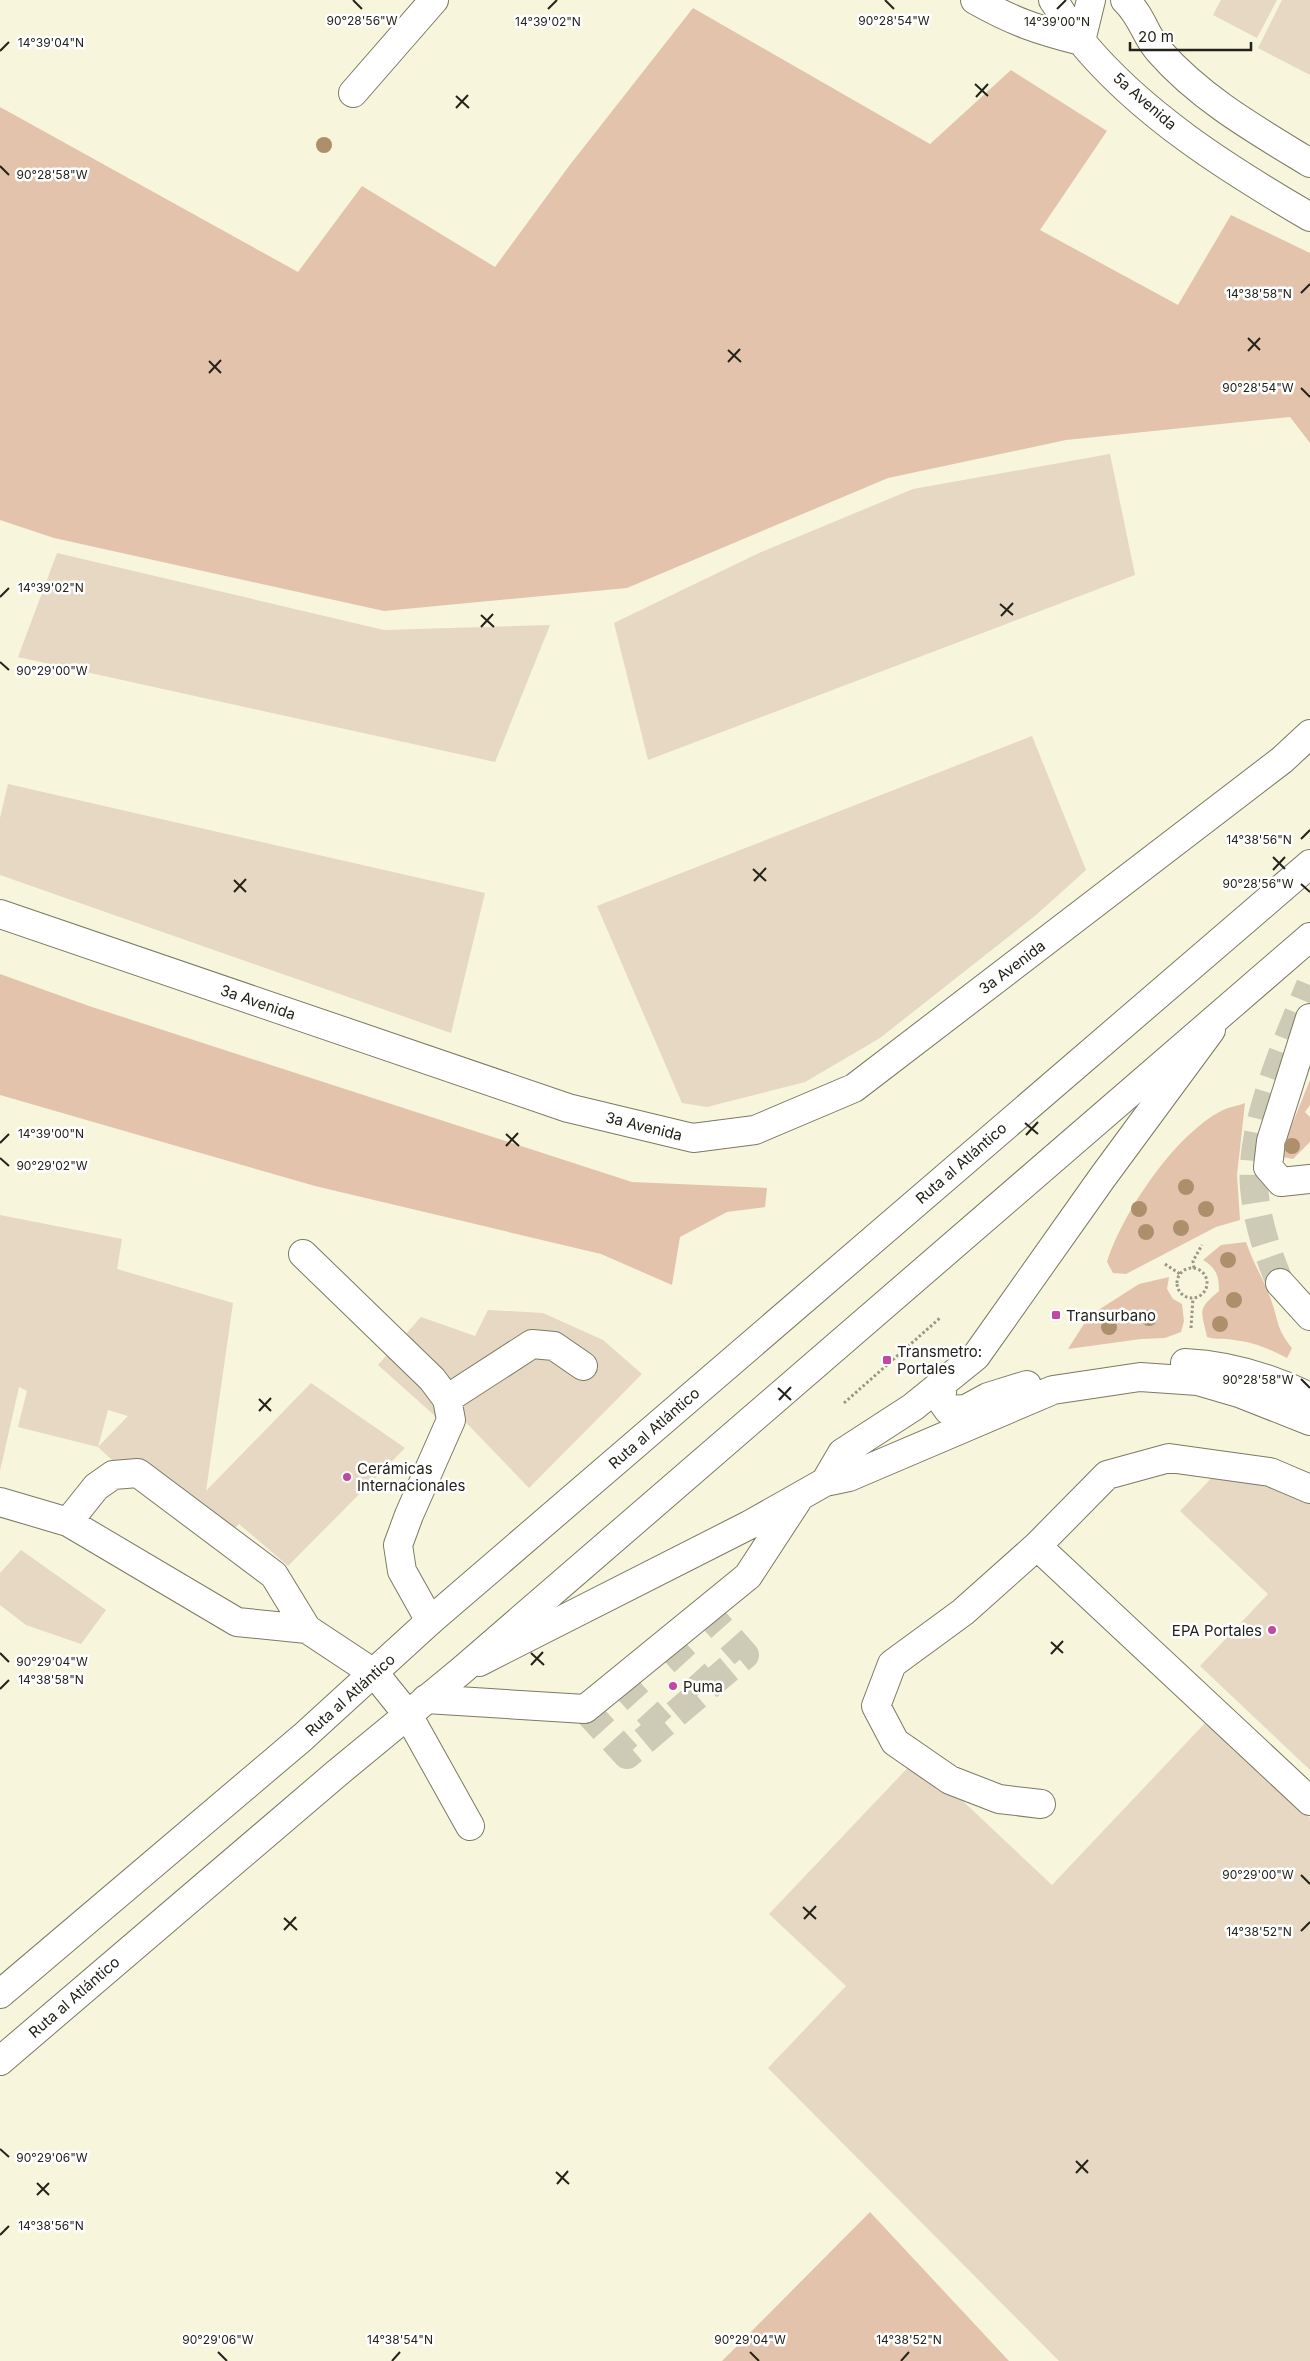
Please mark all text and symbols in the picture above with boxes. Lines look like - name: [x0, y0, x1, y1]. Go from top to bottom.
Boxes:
- text: 90°28'56"W: [327, 13, 398, 28]
- text: 90°28'54"W: [858, 13, 930, 28]
- text: 14°39'02"N: [515, 14, 581, 29]
- text: 14°39'00"N: [1024, 14, 1090, 29]
- scale bar: [1130, 20, 1251, 52]
- text: 20 m: [1138, 27, 1174, 46]
- text: 14°39'04"N: [18, 35, 84, 50]
- street label: 5a Avenida: [1109, 68, 1181, 134]
- text: 90°28'58"W: [17, 167, 88, 182]
- text: 14°38'58"N: [1226, 286, 1292, 301]
- text: 90°28'54"W: [1222, 380, 1294, 395]
- text: 14°39'02"N: [18, 580, 84, 595]
- text: 90°29'00"W: [16, 663, 88, 678]
- text: 14°38'56"N: [1226, 832, 1292, 847]
- text: 90°28'56"W: [1223, 876, 1294, 891]
- street label: 3a Avenida: [975, 936, 1049, 998]
- street label: 3a Avenida: [218, 980, 298, 1024]
- street label: 3a Avenida: [604, 1107, 684, 1145]
- street label: Ruta al Atlántico: [912, 1118, 1010, 1208]
- text: 14°39'00"N: [18, 1126, 84, 1141]
- text: 90°29'02"W: [16, 1158, 88, 1173]
- place label: Transurbano: [1066, 1306, 1156, 1325]
- marker: Transurbano: [1050, 1309, 1062, 1321]
- place label: Transmetro: Portales: [897, 1342, 982, 1378]
- marker: Transmetro: Portales: [881, 1354, 893, 1366]
- text: 90°28'58"W: [1223, 1372, 1294, 1387]
- street label: Ruta al Atlántico: [605, 1383, 703, 1473]
- place label: Cerámicas Internacionales: [357, 1459, 465, 1495]
- marker: Cerámicas Internacionales: [341, 1471, 353, 1483]
- place label: EPA Portales: [1172, 1621, 1262, 1640]
- marker: EPA Portales: [1266, 1624, 1278, 1636]
- street label: Ruta al Atlántico: [301, 1650, 399, 1740]
- text: 90°29'04"W: [16, 1654, 88, 1669]
- text: 14°38'58"N: [18, 1672, 84, 1687]
- place label: Puma: [683, 1677, 723, 1696]
- marker: Puma: [667, 1680, 679, 1692]
- text: 90°29'00"W: [1222, 1867, 1294, 1882]
- text: 14°38'52"N: [1226, 1924, 1292, 1939]
- street label: Ruta al Atlántico: [25, 1952, 123, 2042]
- text: 90°29'06"W: [16, 2150, 88, 2165]
- text: 14°38'56"N: [18, 2218, 84, 2233]
- text: 90°29'06"W: [182, 2332, 254, 2347]
- text: 14°38'54"N: [367, 2332, 433, 2347]
- text: 90°29'04"W: [714, 2332, 786, 2347]
- text: 14°38'52"N: [876, 2332, 942, 2347]

